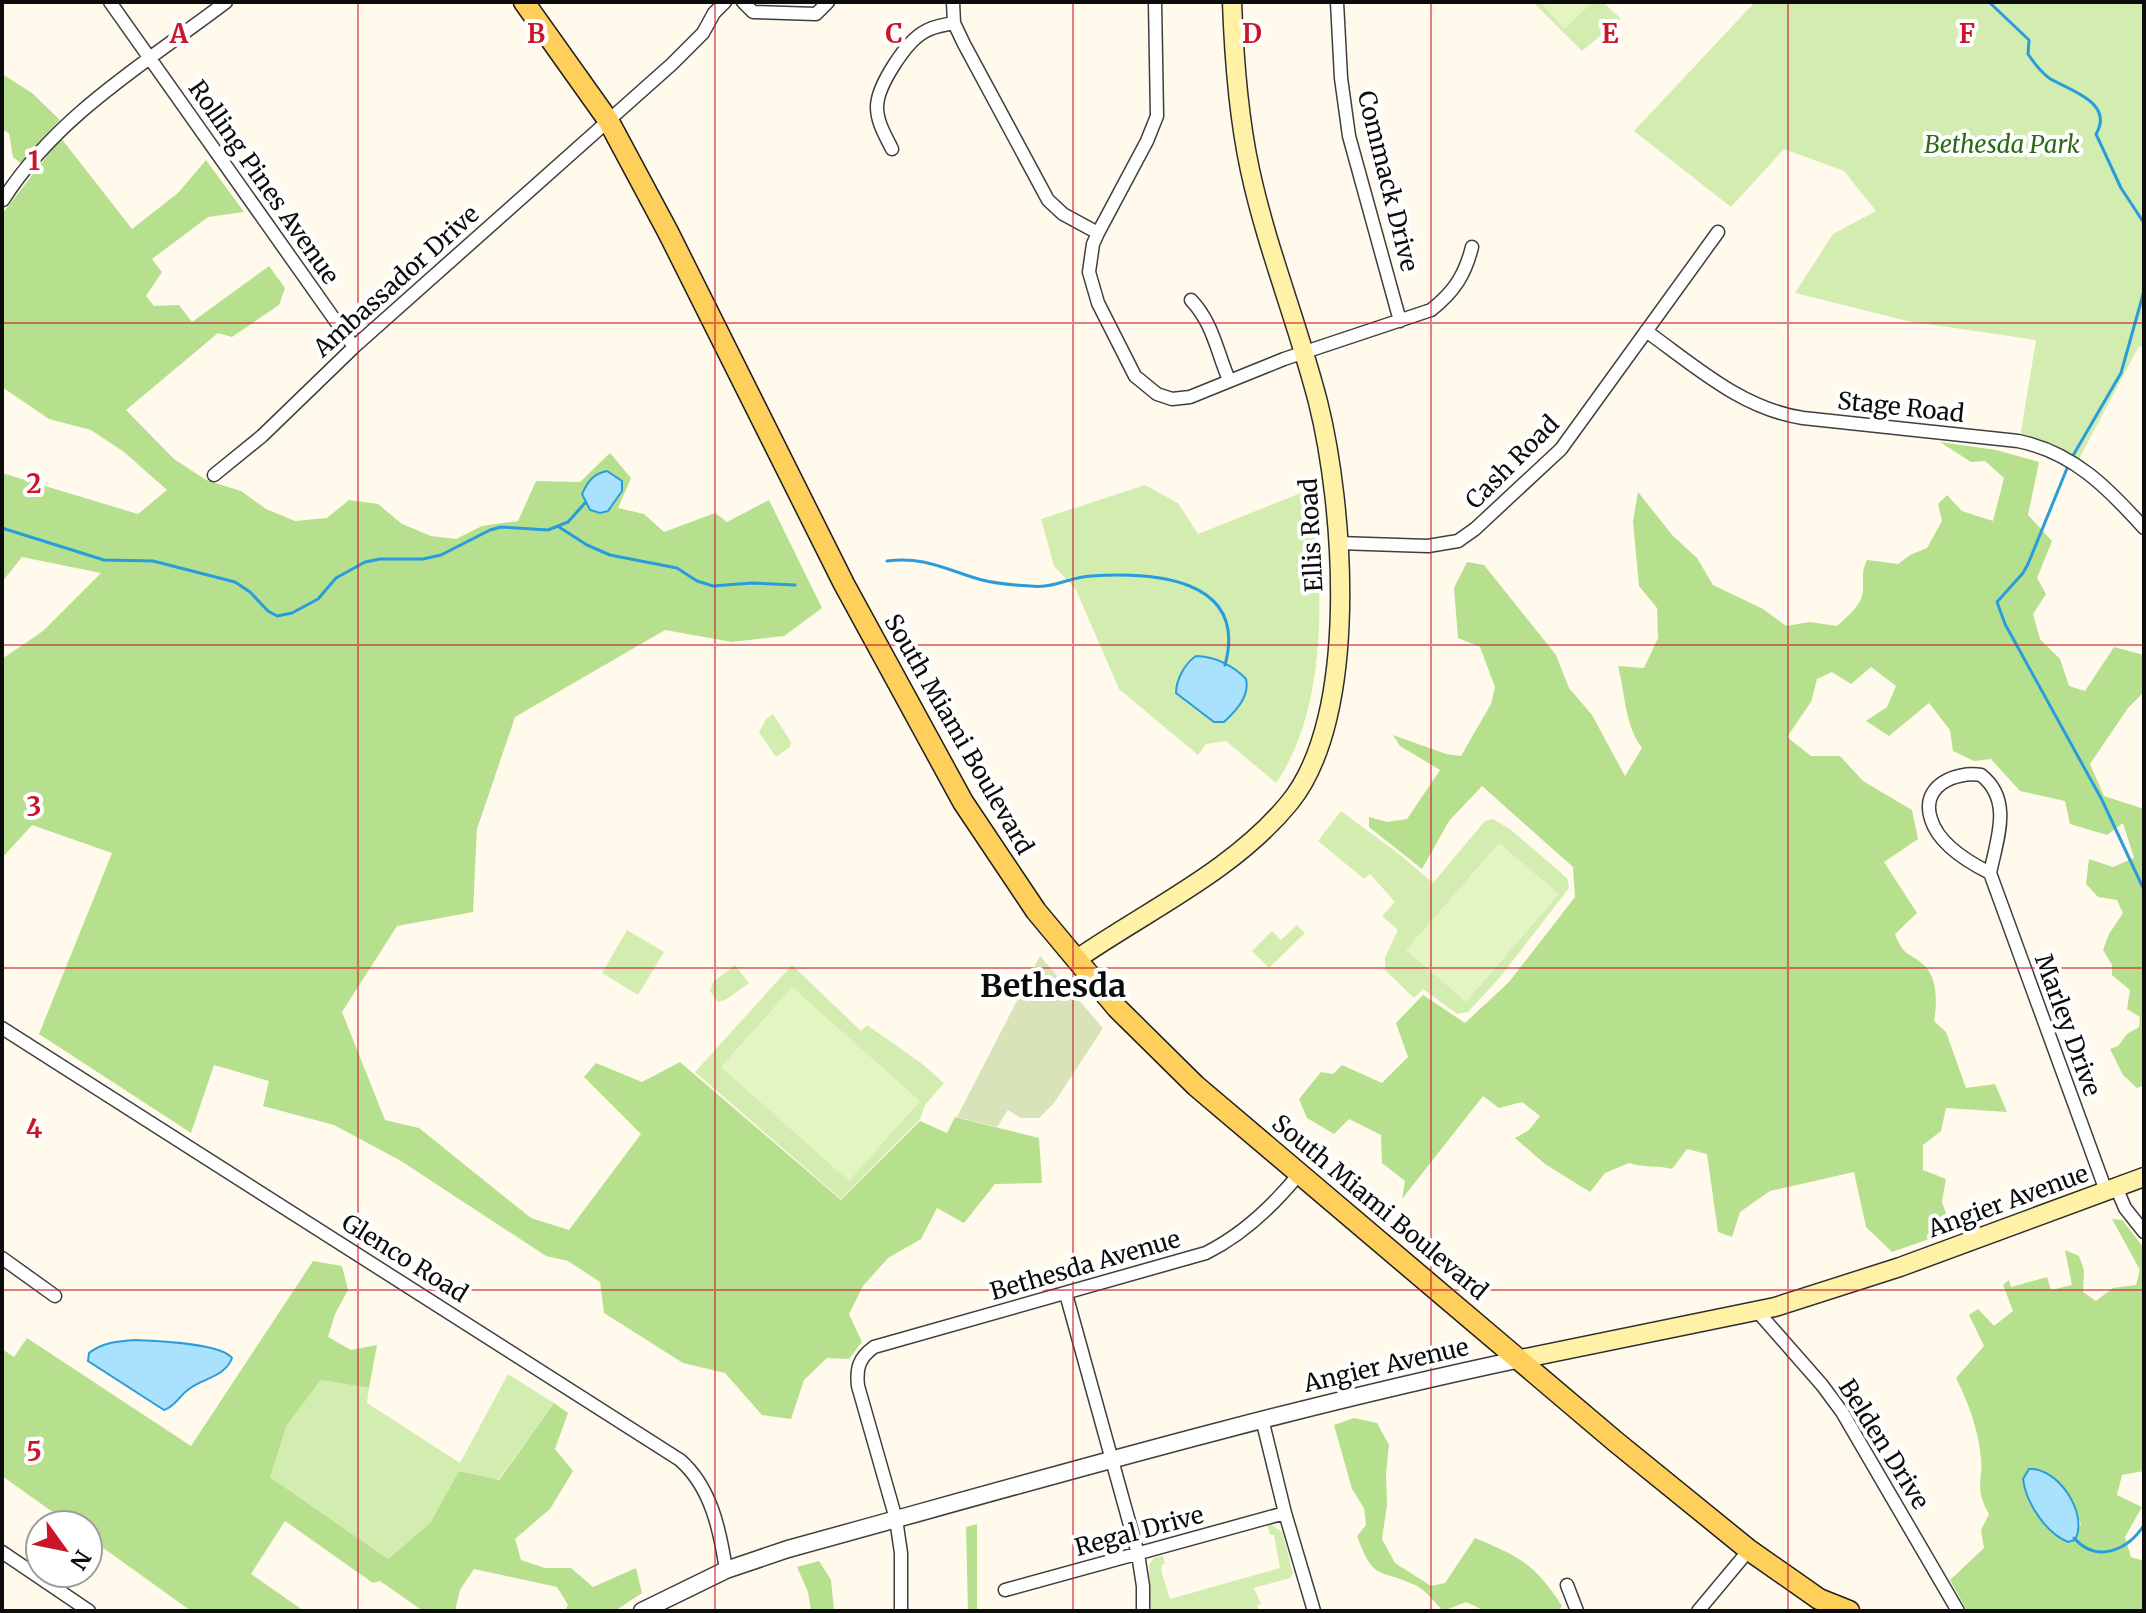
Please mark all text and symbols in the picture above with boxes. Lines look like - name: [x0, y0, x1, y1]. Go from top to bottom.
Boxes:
- text: A: [169, 17, 189, 50]
- text: B: [527, 17, 545, 50]
- text: C: [885, 17, 903, 50]
- text: D: [1242, 17, 1262, 50]
- text: E: [1602, 17, 1619, 50]
- text: F: [1959, 17, 1975, 50]
- street label: Rolling Pines Avenue: [182, 74, 346, 290]
- street label: Commack Drive: [1351, 88, 1425, 274]
- park label: Bethesda Park: [1924, 129, 2080, 160]
- text: 1: [28, 144, 40, 177]
- street label: Ambassador Drive: [306, 198, 485, 364]
- street label: Stage Road: [1836, 385, 1966, 429]
- street label: Cash Road: [1459, 409, 1565, 515]
- text: 2: [26, 467, 42, 500]
- street label: Ellis Road: [1293, 477, 1329, 593]
- street label: South Miami Boulevard: [877, 608, 1041, 860]
- text: 3: [27, 790, 41, 823]
- street label: Marley Drive: [2028, 950, 2108, 1100]
- district label: Bethesda: [980, 966, 1126, 1006]
- street label: South Miami Boulevard: [1266, 1108, 1494, 1306]
- text: 4: [26, 1112, 43, 1145]
- street label: Angier Avenue: [1923, 1158, 2092, 1245]
- street label: Glenco Road: [336, 1207, 474, 1309]
- street label: Bethesda Avenue: [986, 1223, 1184, 1307]
- street label: Angier Avenue: [1300, 1331, 1471, 1399]
- street label: Belden Drive: [1832, 1373, 1936, 1515]
- text: 5: [26, 1435, 42, 1468]
- street label: Regal Drive: [1071, 1499, 1207, 1563]
- north arrow: [24, 1509, 104, 1589]
- text: N: [64, 1545, 97, 1575]

